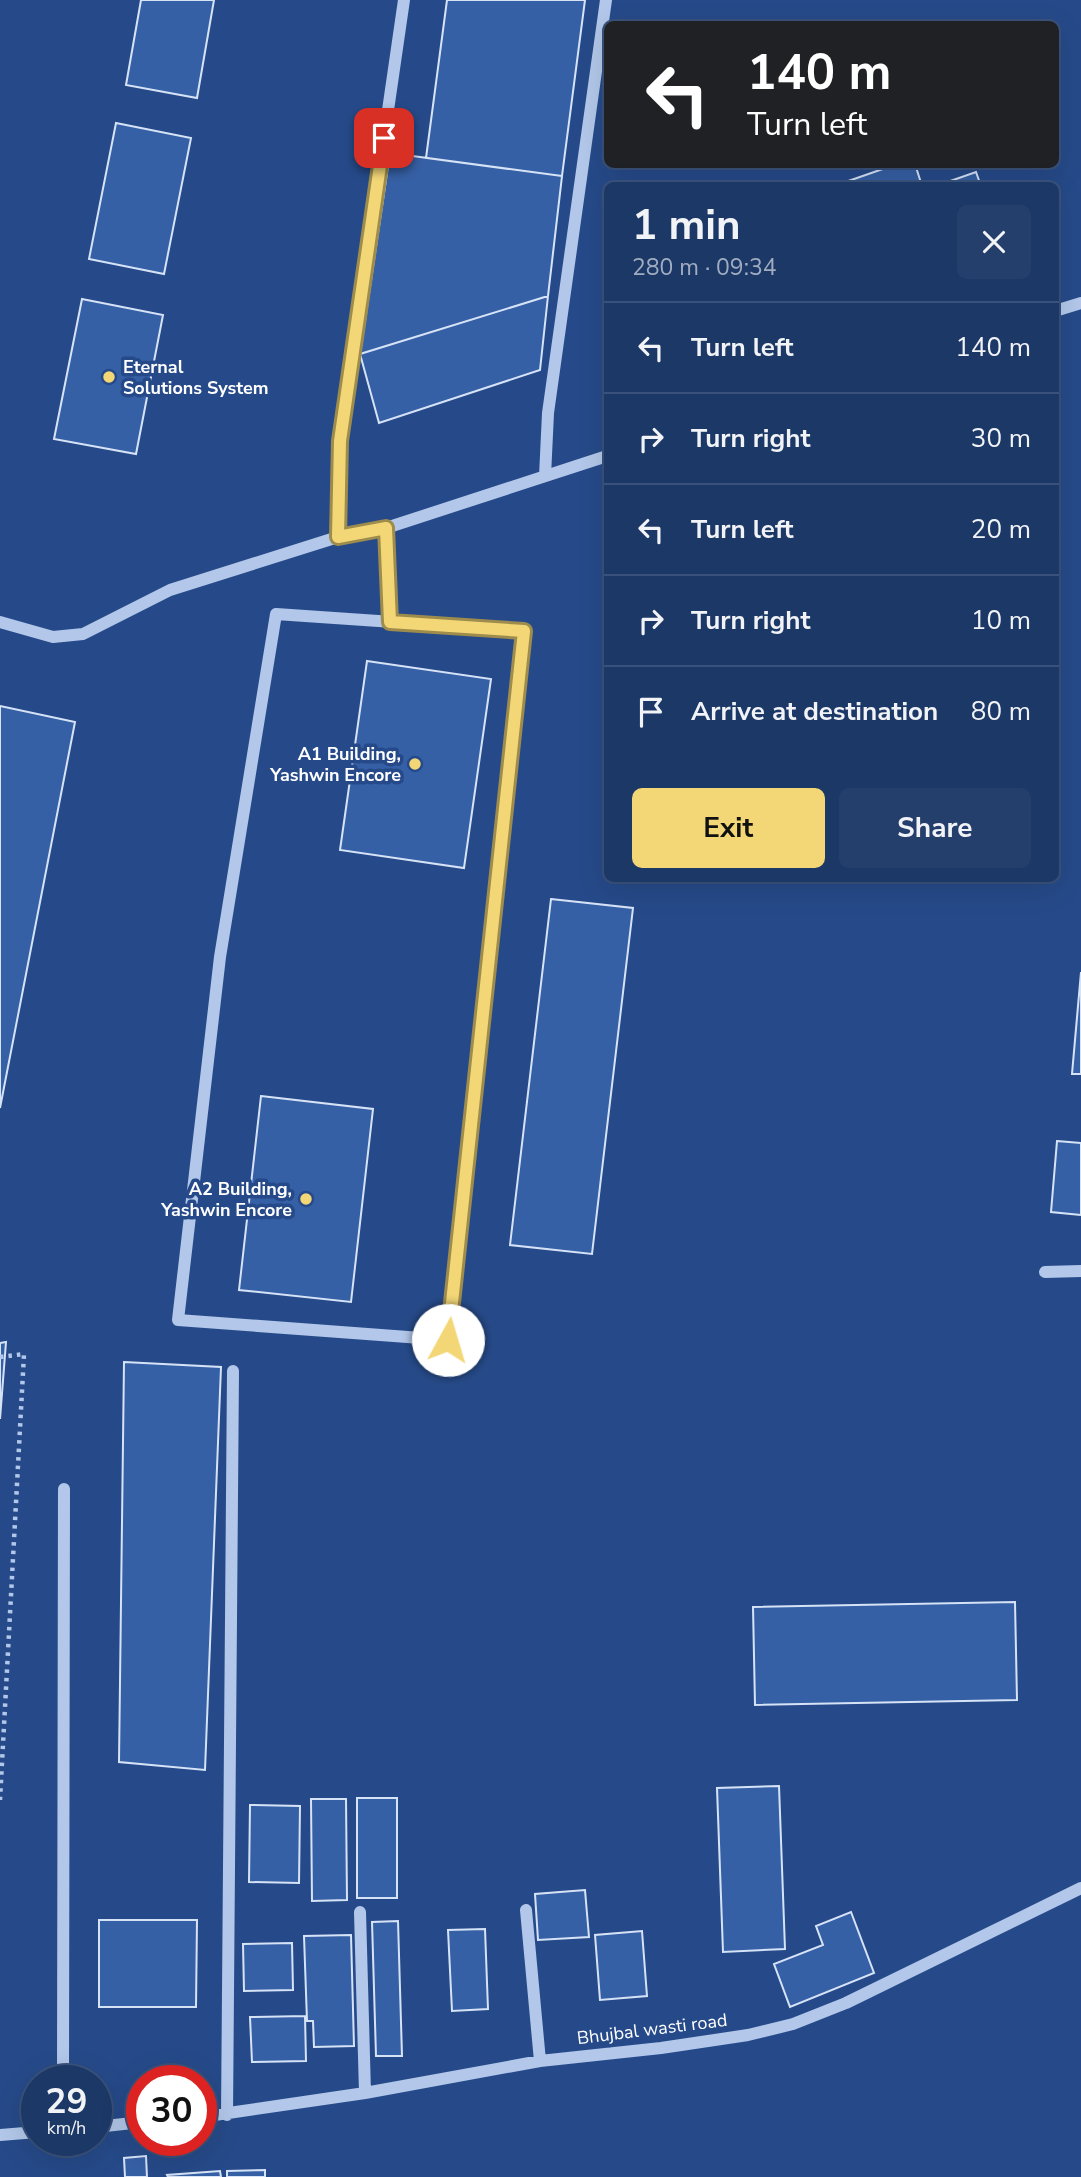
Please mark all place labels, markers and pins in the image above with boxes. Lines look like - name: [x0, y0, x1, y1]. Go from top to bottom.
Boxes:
- pin: [354, 108, 414, 168]
- place label: Eternal Solutions System: [123, 355, 269, 400]
- marker: Eternal Solutions System: [101, 369, 117, 385]
- place label: A1 Building, Yashwin Encore: [269, 742, 401, 787]
- marker: A1 Building, Yashwin Encore: [407, 756, 423, 772]
- place label: A2 Building, Yashwin Encore: [160, 1177, 292, 1222]
- marker: A2 Building, Yashwin Encore: [298, 1191, 314, 1207]

